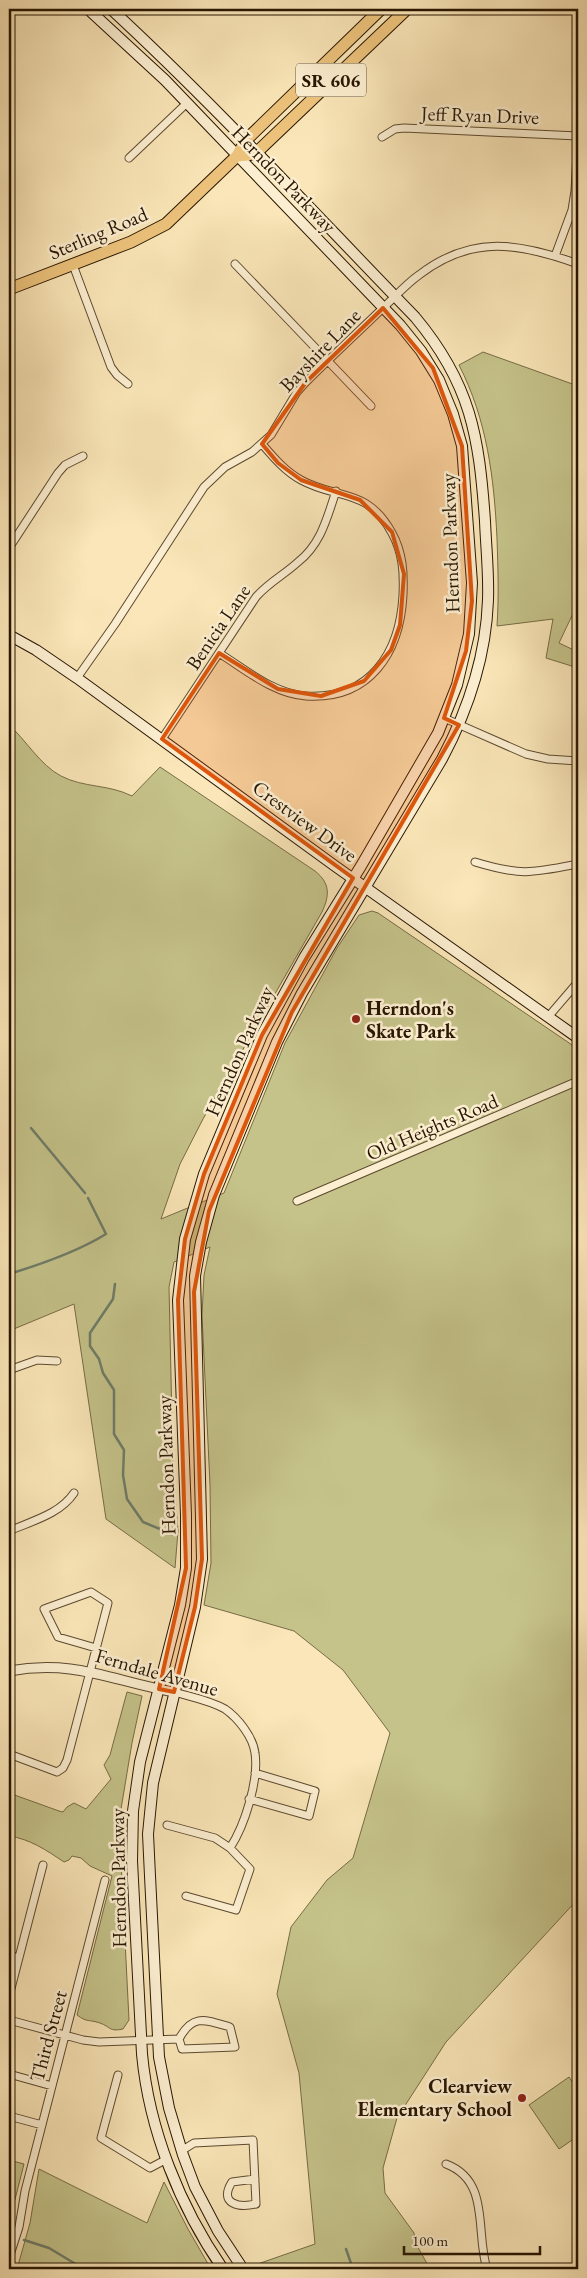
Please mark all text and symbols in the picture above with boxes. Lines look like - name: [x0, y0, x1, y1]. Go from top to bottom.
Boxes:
- road number: SR 606: [296, 64, 366, 96]
- street label: Jeff Ryan Drive: [419, 100, 540, 130]
- street label: Herndon Parkway: [226, 120, 342, 238]
- street label: Sterling Road: [45, 200, 152, 265]
- street label: Bayshire Lane: [274, 303, 366, 397]
- street label: Herndon Parkway: [435, 472, 465, 613]
- street label: Benicia Lane: [180, 579, 256, 675]
- street label: Crestview Drive: [247, 774, 363, 868]
- street label: Herndon Parkway: [199, 982, 279, 1120]
- place label: Herndon's Skate Park: [366, 995, 457, 1044]
- marker: Herndon's Skate Park: [350, 1013, 362, 1025]
- street label: Old Heights Road: [362, 1087, 503, 1166]
- street label: Herndon Parkway: [151, 1394, 181, 1535]
- street label: Ferndale Avenue: [92, 1642, 222, 1702]
- street label: Herndon Parkway: [104, 1808, 132, 1948]
- street label: Third Street: [23, 1987, 73, 2084]
- place label: Clearview Elementary School: [358, 2073, 512, 2122]
- marker: Clearview Elementary School: [516, 2092, 528, 2104]
- scale bar: [404, 2223, 541, 2255]
- text: 100 m: [412, 2231, 449, 2250]

